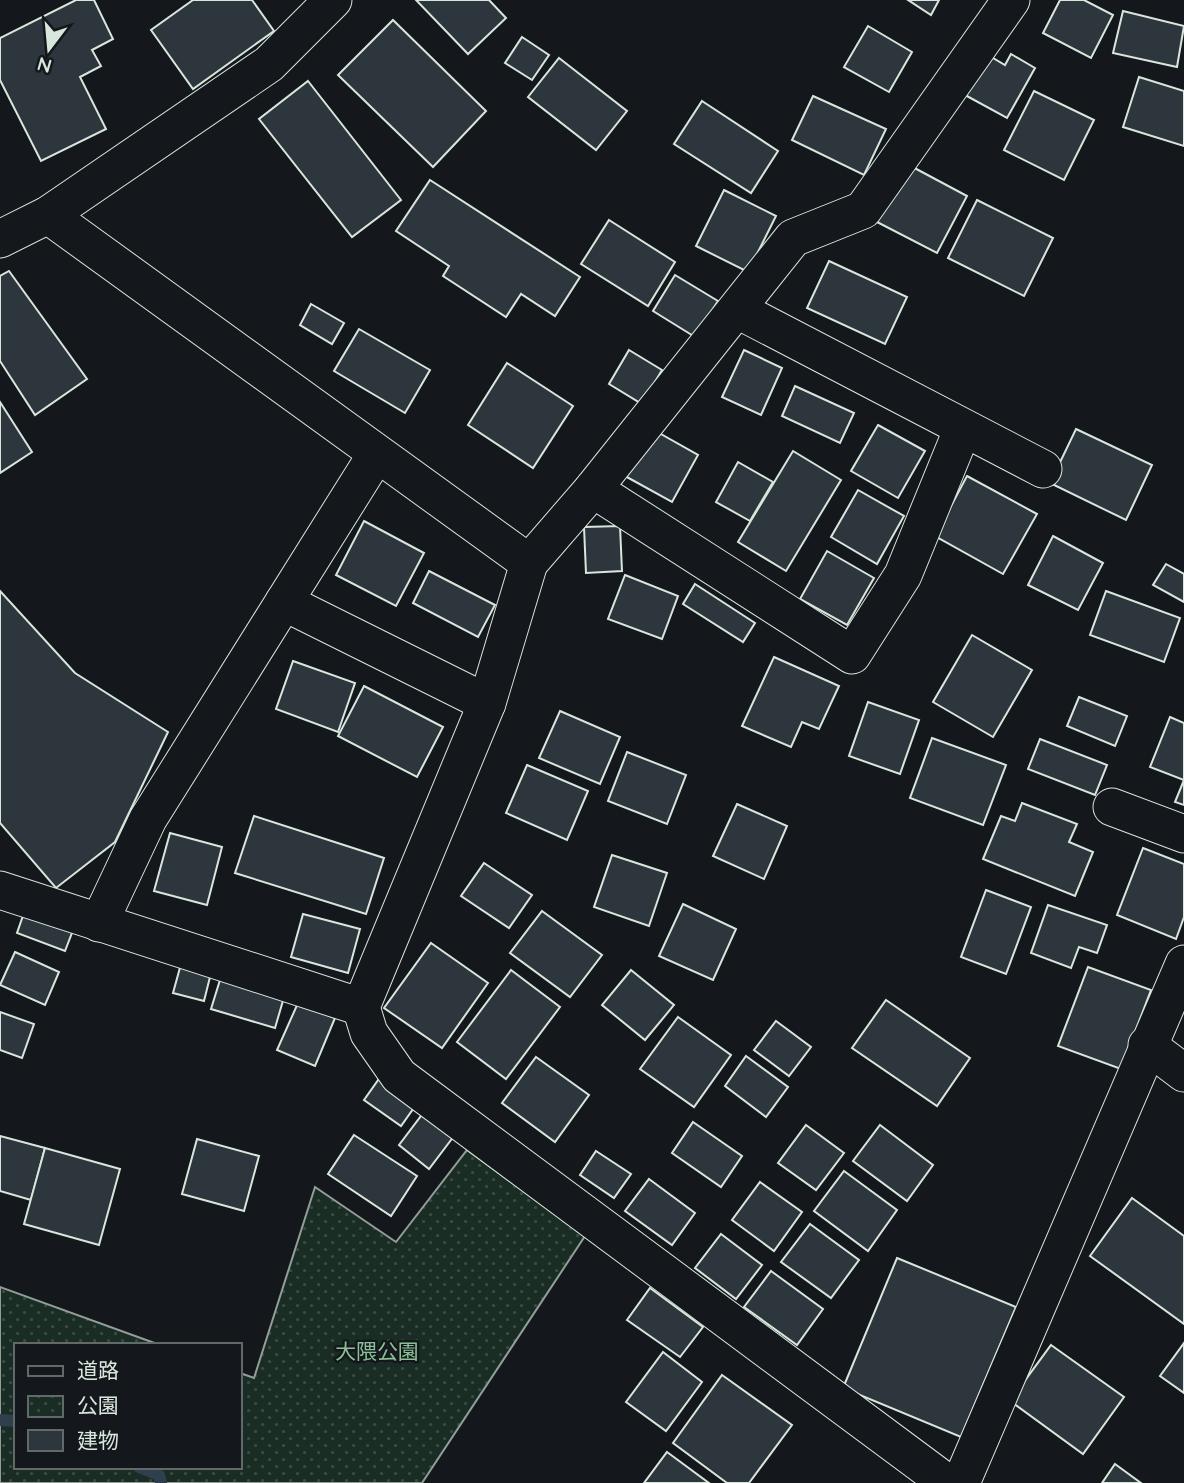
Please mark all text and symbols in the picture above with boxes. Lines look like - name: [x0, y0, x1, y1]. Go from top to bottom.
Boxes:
- north arrow: [14, 14, 84, 84]
- text: N: [34, 52, 54, 79]
- park label: 大隈公園: [335, 1338, 419, 1364]
- legend: [14, 1343, 242, 1469]
- text: 道路: [77, 1357, 119, 1383]
- text: 公園: [77, 1392, 119, 1418]
- text: 建物: [77, 1427, 119, 1453]

